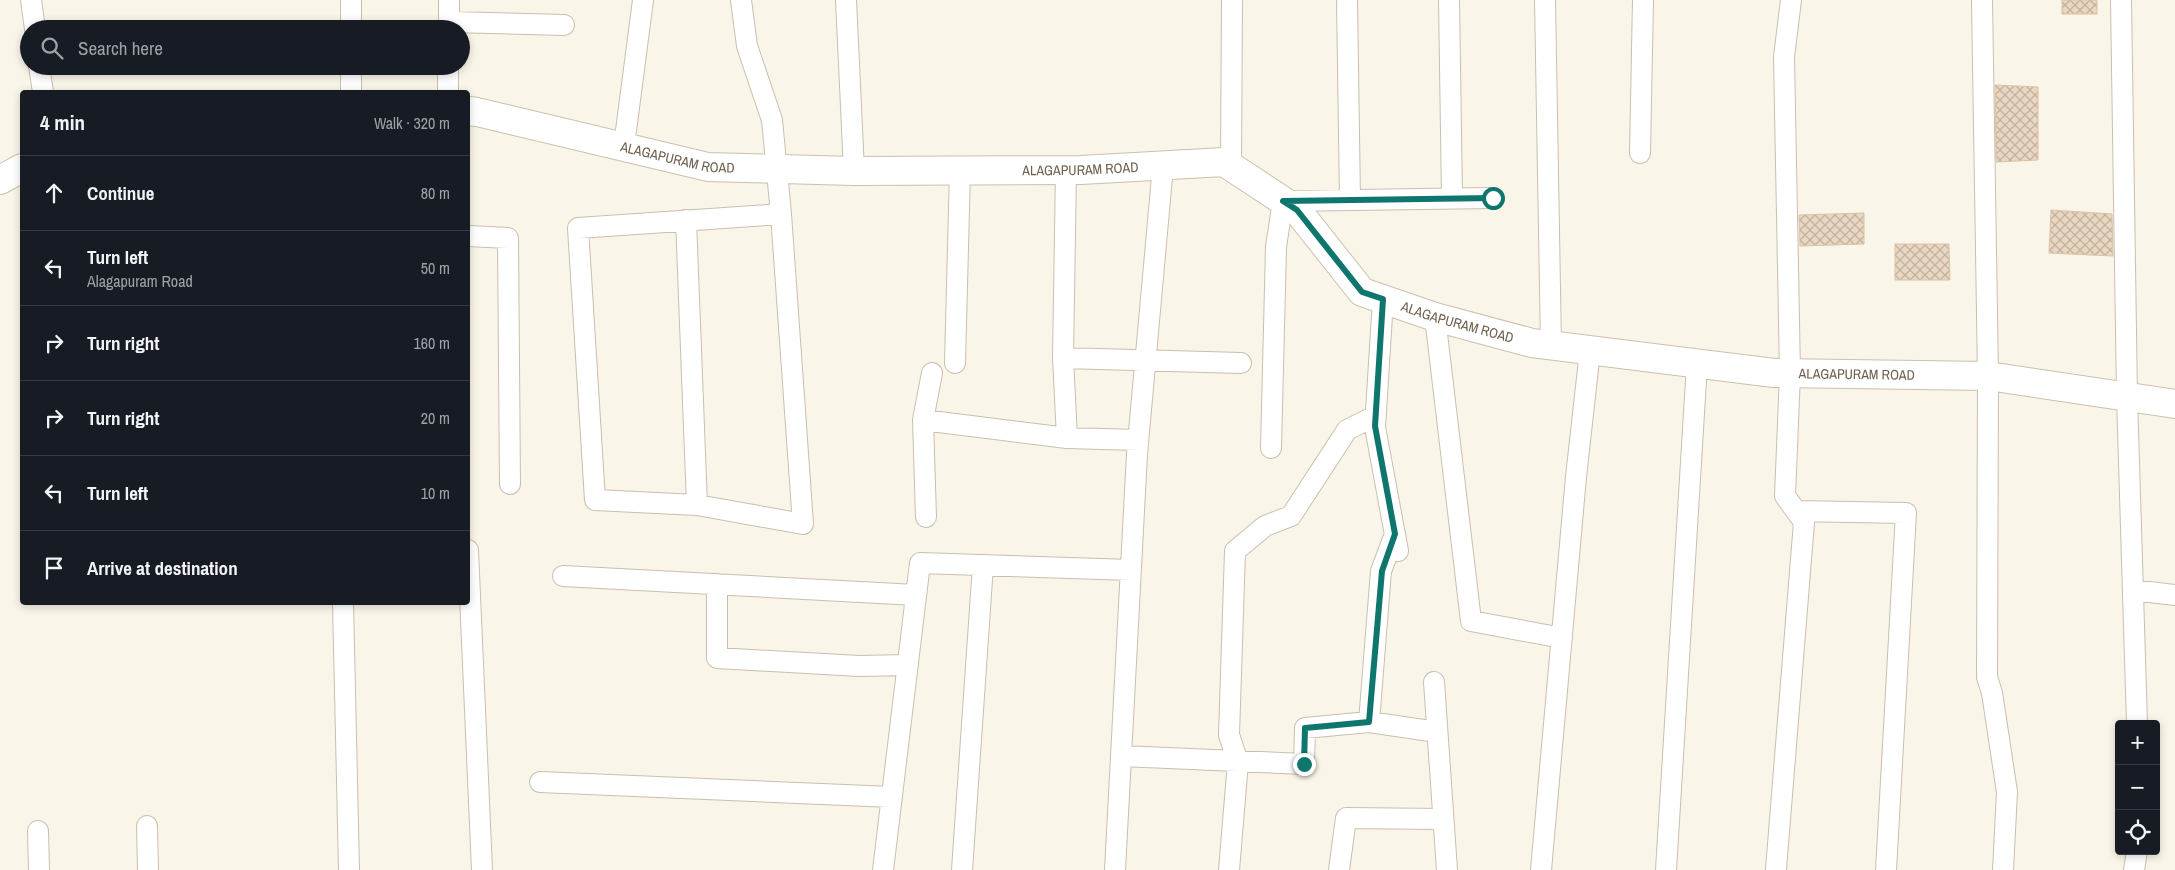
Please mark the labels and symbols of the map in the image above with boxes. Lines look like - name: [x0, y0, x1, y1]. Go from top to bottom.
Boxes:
- street label: ALAGAPURAM ROAD: [618, 137, 735, 177]
- street label: ALAGAPURAM ROAD: [1021, 158, 1139, 179]
- route start: [1482, 187, 1505, 210]
- street label: ALAGAPURAM ROAD: [1398, 297, 1516, 347]
- street label: ALAGAPURAM ROAD: [1798, 364, 1915, 384]
- route end: [1293, 753, 1316, 776]

